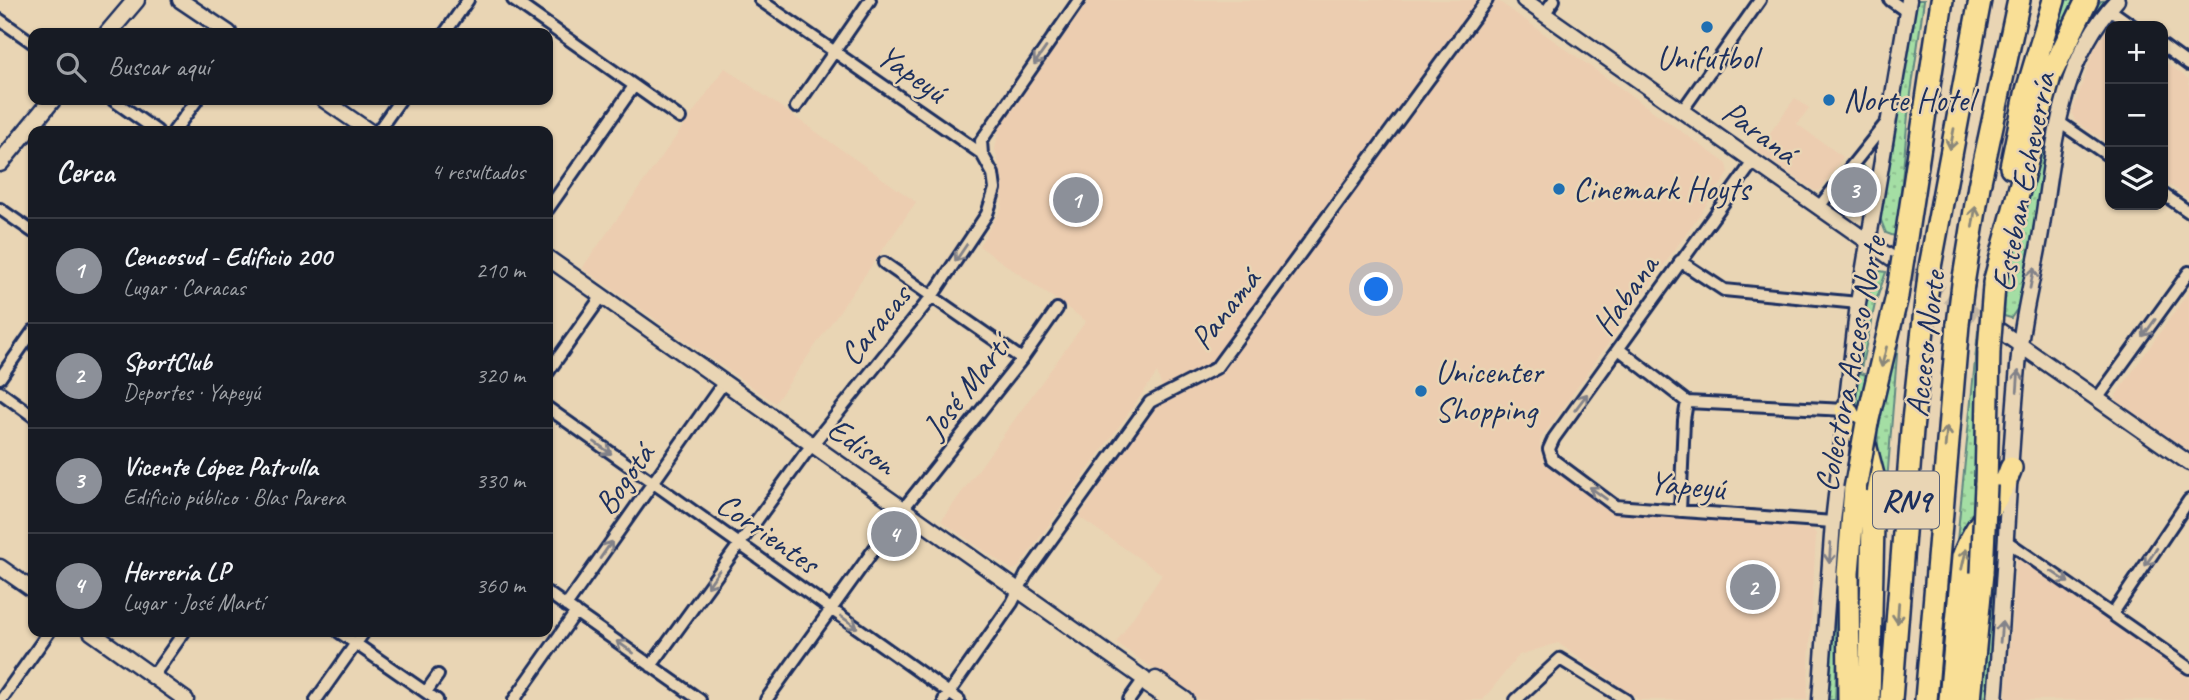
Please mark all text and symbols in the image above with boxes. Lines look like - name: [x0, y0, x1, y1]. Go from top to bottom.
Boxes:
- marker: Unifutbol: [1699, 19, 1715, 35]
- map controls: [2105, 21, 2168, 210]
- button: +: [2105, 21, 2168, 84]
- search box: [28, 28, 553, 105]
- street label: Yapeyú: [869, 34, 957, 113]
- place label: Unifutbol: [1656, 37, 1763, 79]
- one-way arrow: [1033, 46, 1047, 65]
- icon: search: [52, 48, 90, 86]
- text: Buscar aquí: [108, 50, 210, 83]
- street label: Esteban Echeverría: [1981, 67, 2065, 295]
- place label: Norte Hotel: [1843, 79, 1979, 121]
- button: −: [2105, 84, 2168, 147]
- street label: Paraná: [1714, 91, 1809, 175]
- marker: Norte Hotel: [1821, 92, 1837, 108]
- one-way arrow: [1945, 127, 1958, 150]
- button: layers: [2105, 147, 2168, 210]
- text: Cerca: [56, 153, 114, 191]
- text: 4 resultados: [431, 157, 525, 186]
- pin: 3: [1831, 164, 1877, 216]
- place label: Cinemark Hoyts: [1573, 168, 1752, 210]
- pin: 1: [1053, 174, 1099, 226]
- marker: Cinemark Hoyts: [1551, 181, 1567, 197]
- one-way arrow: [1968, 206, 1981, 229]
- street label: Colectora Acceso Norte: [1805, 231, 1896, 495]
- text: Cencosud - Edificio 200: [123, 240, 332, 273]
- one-way arrow: [954, 242, 968, 262]
- street label: Habana: [1582, 244, 1669, 343]
- text: 1: [74, 256, 84, 285]
- text: 210 m: [476, 256, 525, 285]
- street label: Panamá: [1180, 257, 1272, 358]
- street label: Acceso Norte: [1895, 267, 1955, 419]
- one-way arrow: [2026, 267, 2040, 290]
- your location: [1359, 272, 1393, 306]
- text: Lugar · Caracas: [123, 273, 245, 302]
- street label: Caracas: [830, 274, 922, 374]
- one-way arrow: [2142, 318, 2156, 337]
- street label: José Martí: [912, 322, 1023, 448]
- text: SportClub: [123, 345, 212, 378]
- one-way arrow: [1877, 345, 1890, 368]
- place label: Unicenter Shopping: [1435, 351, 1545, 431]
- text: 2: [74, 361, 84, 390]
- text: 320 m: [476, 361, 525, 390]
- one-way arrow: [2012, 370, 2025, 392]
- text: Deportes · Yapeyú: [123, 378, 260, 407]
- marker: Unicenter Shopping: [1413, 383, 1429, 399]
- one-way arrow: [1574, 393, 1589, 411]
- street label: Edison: [819, 407, 906, 486]
- one-way arrow: [1940, 426, 1953, 448]
- street label: Bogotá: [585, 432, 665, 523]
- one-way arrow: [593, 441, 612, 455]
- text: Vicente López Patrulla: [123, 450, 318, 483]
- street label: Yapeyú: [1648, 461, 1729, 509]
- text: 3: [74, 466, 84, 495]
- text: 330 m: [476, 466, 525, 495]
- road number: RN9: [1873, 472, 1939, 528]
- text: Edificio público · Blas Parera: [123, 483, 345, 512]
- street label: Corrientes: [709, 483, 830, 585]
- one-way arrow: [1589, 486, 1608, 500]
- pin: 4: [871, 508, 917, 560]
- one-way arrow: [599, 541, 613, 560]
- one-way arrow: [1823, 541, 1836, 564]
- one-way arrow: [2144, 547, 2158, 566]
- one-way arrow: [1957, 548, 1971, 571]
- text: Herrería LP: [123, 555, 229, 588]
- pin: 2: [1730, 561, 1776, 613]
- one-way arrow: [706, 569, 720, 588]
- one-way arrow: [2050, 570, 2070, 584]
- text: 4: [74, 571, 84, 600]
- text: 360 m: [476, 571, 525, 600]
- text: Lugar · José Martí: [123, 588, 264, 617]
- one-way arrow: [1891, 601, 1904, 624]
- one-way arrow: [839, 615, 858, 629]
- one-way arrow: [1995, 621, 2008, 644]
- one-way arrow: [615, 640, 635, 654]

